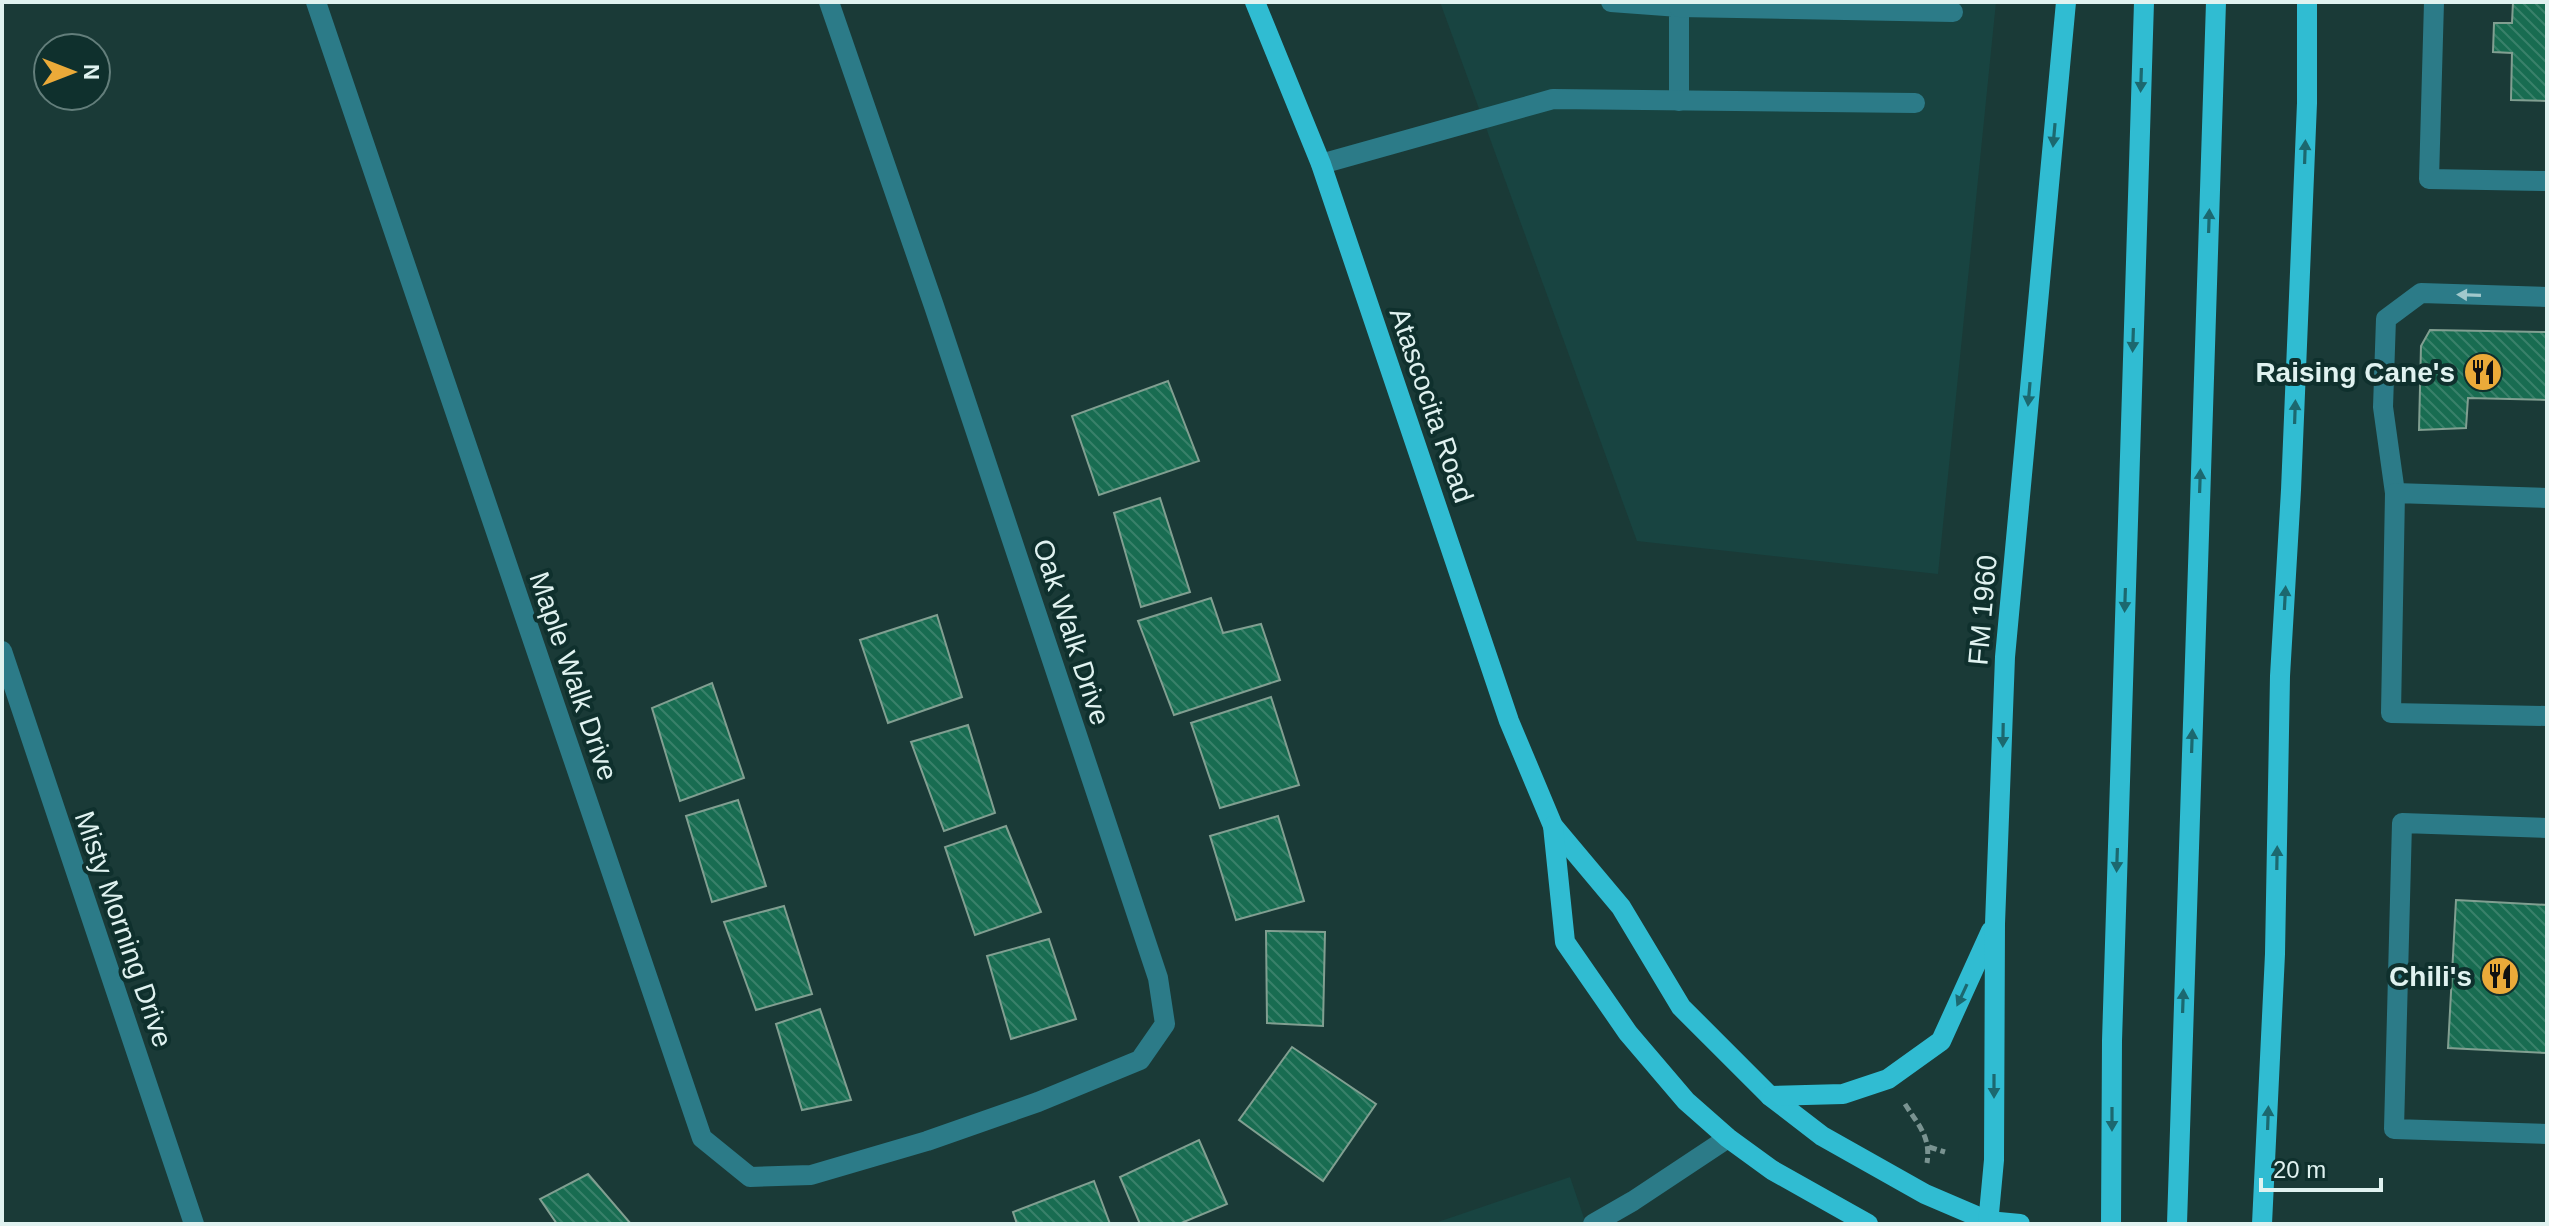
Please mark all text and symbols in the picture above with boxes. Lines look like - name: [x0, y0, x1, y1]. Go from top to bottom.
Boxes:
- north arrow: [32, 32, 112, 112]
- text: N: [79, 64, 104, 80]
- one-way arrow: [2135, 68, 2148, 93]
- one-way arrow: [2047, 123, 2060, 148]
- one-way arrow: [2299, 139, 2312, 164]
- one-way arrow: [2203, 208, 2216, 233]
- one-way arrow: [2456, 288, 2481, 301]
- street label: Atascocita Road: [1384, 304, 1479, 507]
- one-way arrow: [2127, 328, 2140, 353]
- restaurant icon: Raising Cane's: [2462, 351, 2504, 393]
- place label: Raising Cane's: [2255, 357, 2455, 388]
- one-way arrow: [2022, 382, 2035, 407]
- one-way arrow: [2288, 399, 2301, 424]
- one-way arrow: [2194, 468, 2207, 493]
- street label: Oak Walk Drive: [1027, 535, 1116, 729]
- street label: FM 1960: [1962, 554, 2003, 666]
- street label: Maple Walk Drive: [523, 568, 624, 784]
- one-way arrow: [2279, 585, 2292, 610]
- one-way arrow: [2119, 588, 2132, 613]
- one-way arrow: [1996, 723, 2009, 748]
- one-way arrow: [2185, 728, 2198, 753]
- street label: Misty Morning Drive: [69, 807, 178, 1051]
- one-way arrow: [2270, 845, 2283, 870]
- one-way arrow: [2111, 848, 2124, 873]
- restaurant icon: Chili's: [2479, 955, 2521, 997]
- place label: Chili's: [2389, 961, 2472, 992]
- one-way arrow: [1955, 983, 1969, 1007]
- one-way arrow: [2176, 988, 2189, 1013]
- one-way arrow: [1988, 1074, 2000, 1099]
- one-way arrow: [2262, 1105, 2275, 1130]
- one-way arrow: [2106, 1107, 2118, 1132]
- scale bar: [2261, 1142, 2381, 1192]
- text: 20 m: [2273, 1156, 2326, 1183]

